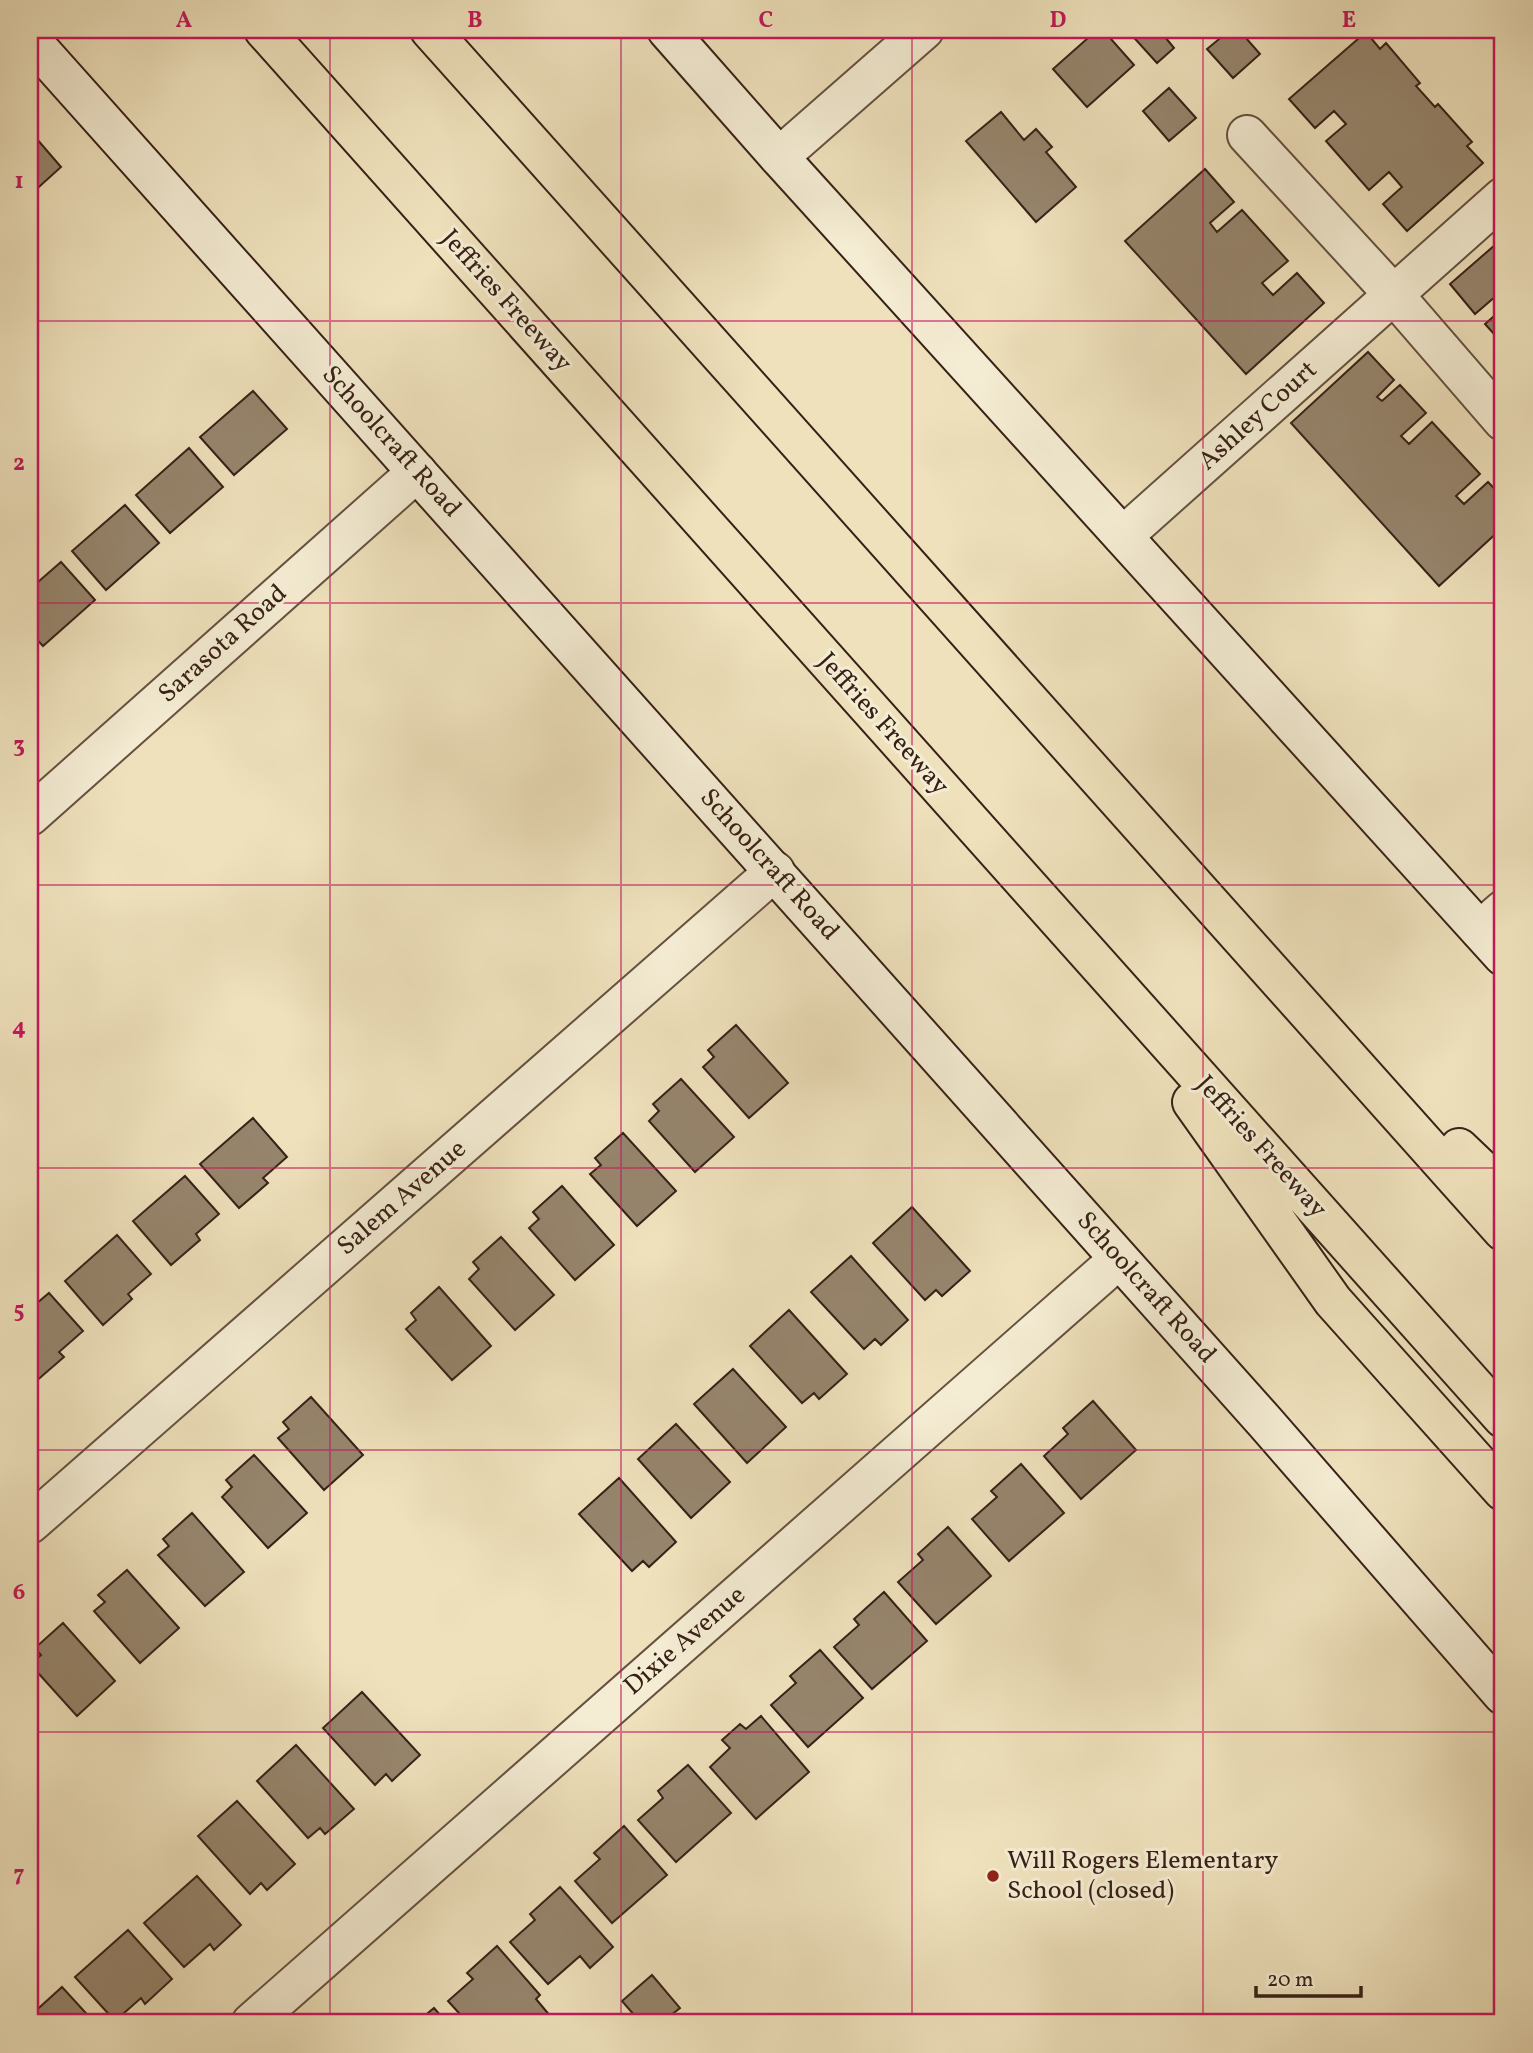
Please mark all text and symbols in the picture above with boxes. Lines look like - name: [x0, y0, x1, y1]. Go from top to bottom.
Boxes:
- text: A: [176, 5, 192, 37]
- text: B: [467, 5, 483, 37]
- text: C: [759, 5, 773, 37]
- text: D: [1050, 5, 1067, 37]
- text: E: [1342, 5, 1356, 37]
- text: 1: [14, 166, 24, 198]
- street label: Jeffries Freeway: [432, 222, 580, 380]
- street label: Ashley Court: [1191, 353, 1325, 479]
- street label: Schoolcraft Road: [313, 358, 469, 526]
- text: 2: [13, 448, 25, 480]
- street label: Sarasota Road: [151, 576, 295, 712]
- street label: Jeffries Freeway: [809, 645, 957, 803]
- text: 3: [13, 730, 25, 762]
- street label: Schoolcraft Road: [691, 781, 847, 949]
- text: 4: [12, 1012, 26, 1044]
- street label: Jeffries Freeway: [1187, 1068, 1335, 1226]
- street label: Salem Avenue: [330, 1132, 474, 1264]
- street label: Schoolcraft Road: [1068, 1204, 1224, 1372]
- text: 5: [13, 1295, 25, 1327]
- text: 6: [13, 1577, 25, 1609]
- street label: Dixie Avenue: [616, 1578, 754, 1704]
- place label: Will Rogers Elementary School (closed): [1007, 1843, 1278, 1909]
- text: 7: [14, 1859, 25, 1891]
- marker: Will Rogers Elementary School (closed): [985, 1868, 1001, 1884]
- scale bar: [1256, 1955, 1362, 1999]
- text: 20 m: [1267, 1966, 1313, 1995]

